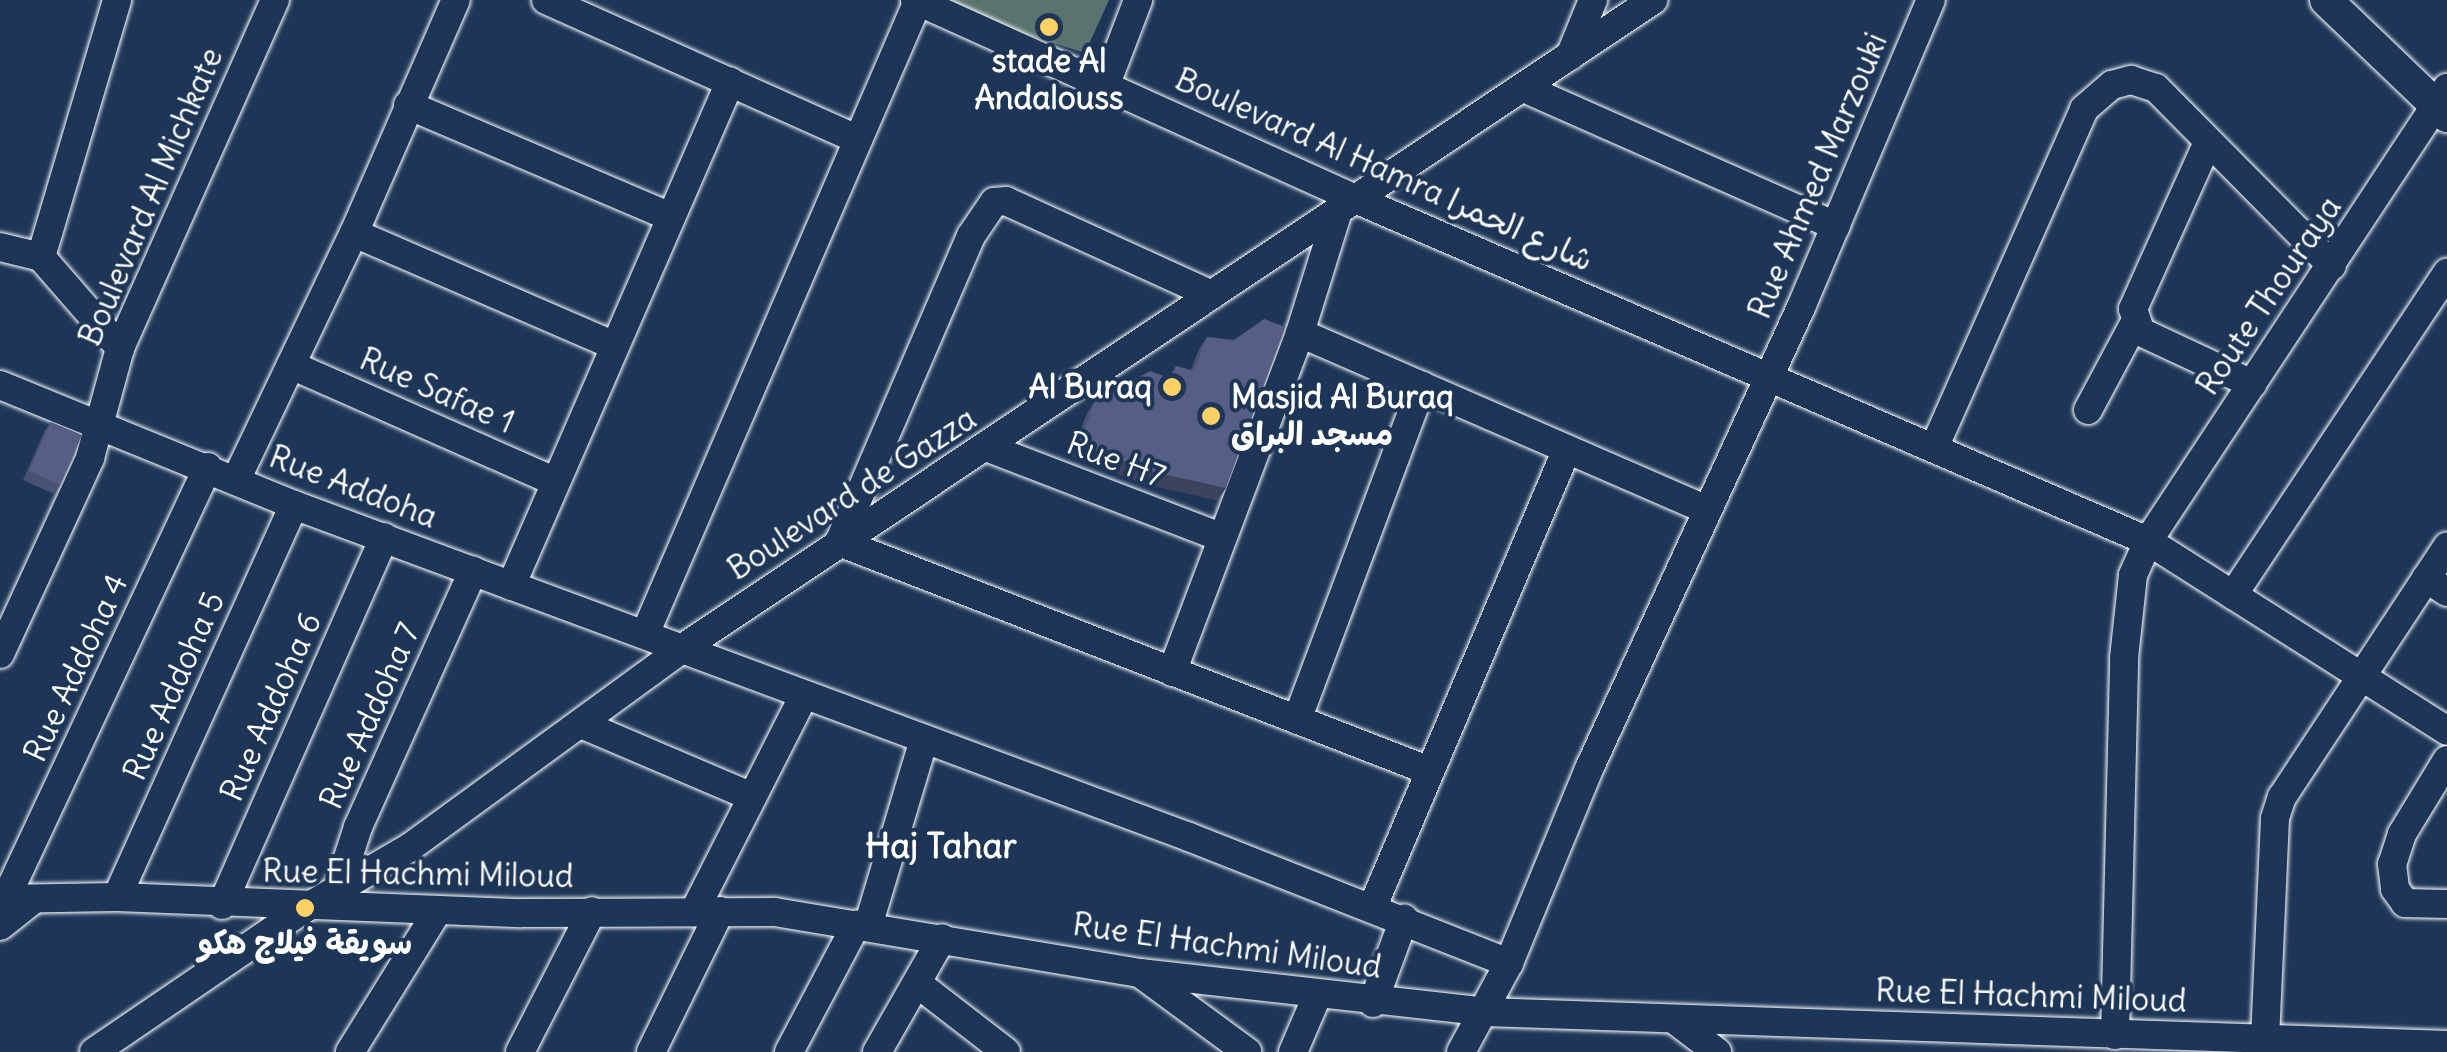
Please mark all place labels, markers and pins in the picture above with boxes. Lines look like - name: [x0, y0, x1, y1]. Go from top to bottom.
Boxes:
- marker: stade Al Andalouss: [1038, 16, 1060, 38]
- place label: stade Al Andalouss: [974, 43, 1124, 118]
- place label: Al Buraq: [1028, 368, 1152, 406]
- marker: Al Buraq: [1161, 376, 1183, 398]
- place label: Masjid Al Buraq مسجد البراق: [1231, 379, 1454, 454]
- marker: Masjid Al Buraq مسجد البراق: [1200, 405, 1222, 427]
- marker: سويقة فيلاج هكو: [294, 897, 316, 919]
- place label: سويقة فيلاج هكو: [198, 924, 412, 962]

